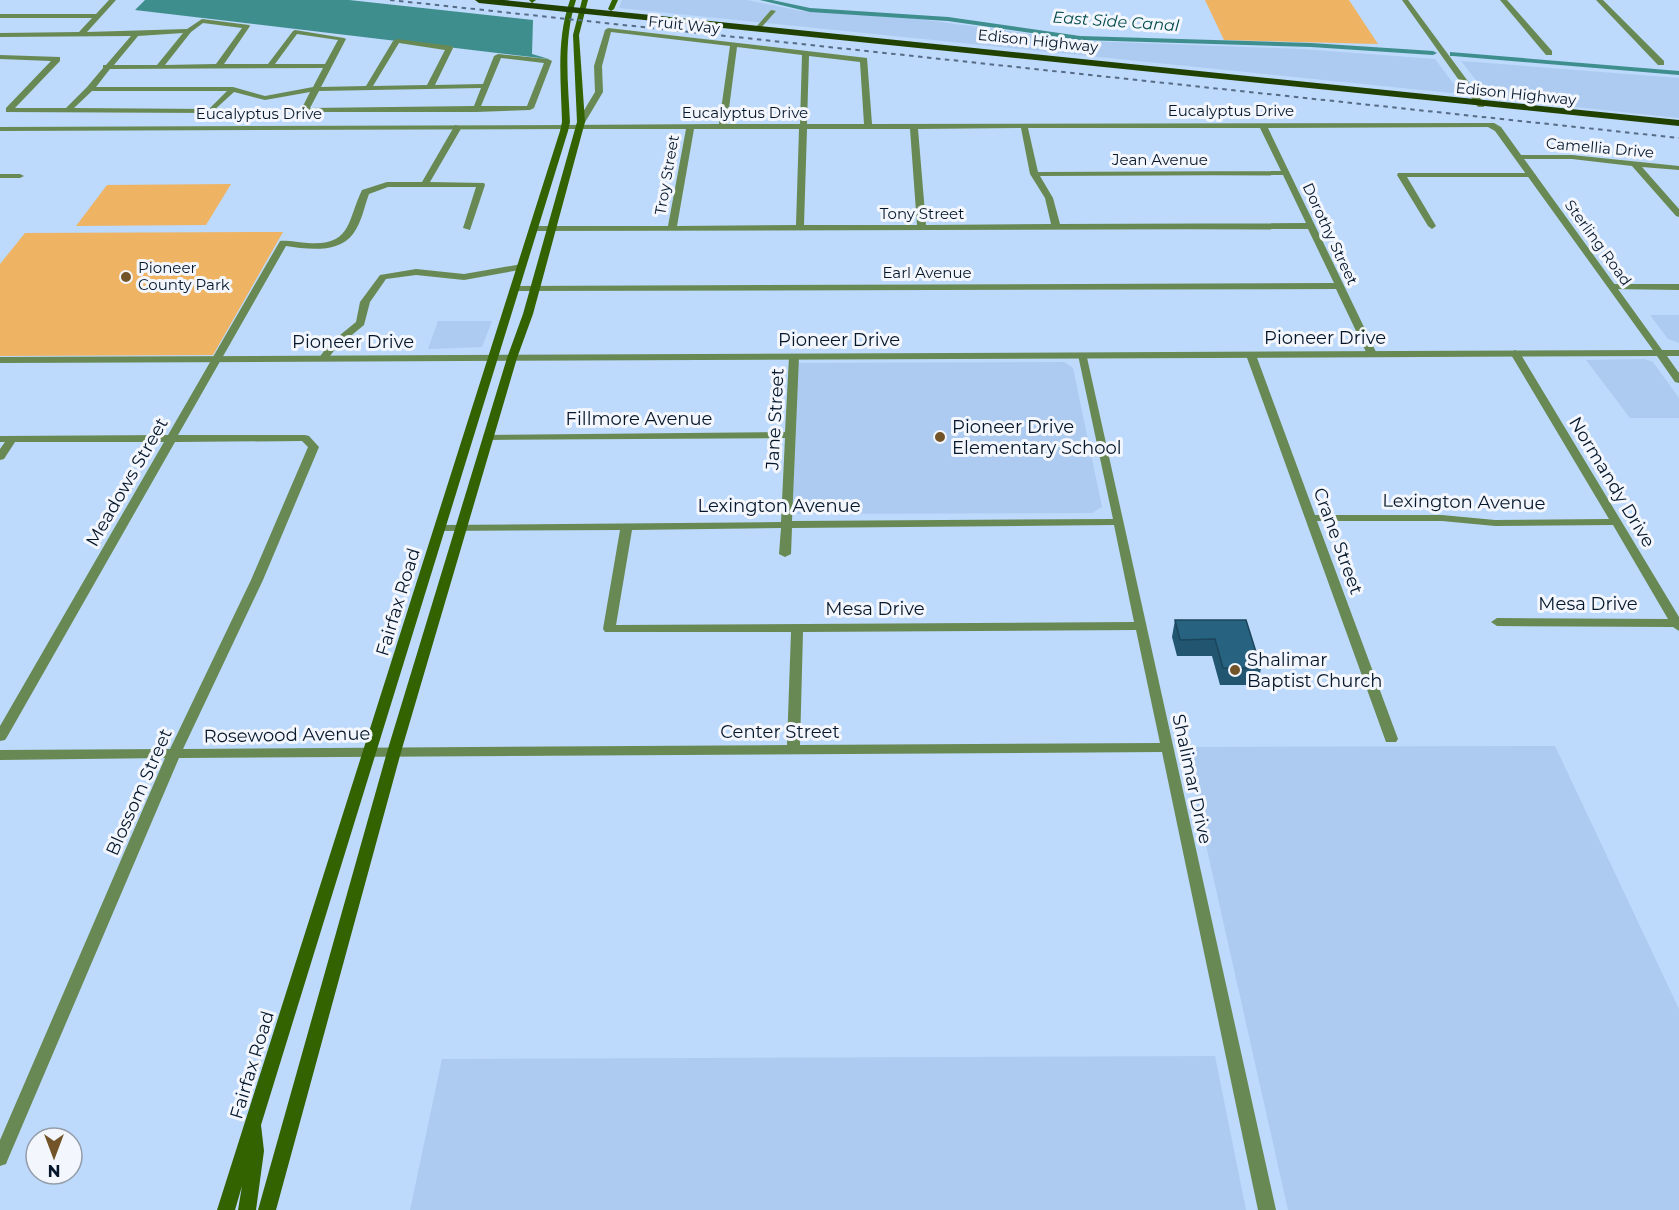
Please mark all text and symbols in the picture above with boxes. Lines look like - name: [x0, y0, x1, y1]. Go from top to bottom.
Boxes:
- water label: East Side Canal: [1052, 8, 1181, 35]
- street label: Fruit Way: [647, 11, 722, 38]
- street label: Edison Highway: [977, 25, 1100, 56]
- street label: Edison Highway: [1455, 78, 1578, 109]
- street label: Eucalyptus Drive: [1168, 101, 1294, 120]
- street label: Eucalyptus Drive: [682, 103, 808, 122]
- street label: Eucalyptus Drive: [196, 104, 322, 123]
- street label: Troy Street: [650, 133, 683, 216]
- street label: Camellia Drive: [1545, 133, 1655, 162]
- street label: Jean Avenue: [1111, 150, 1208, 169]
- street label: Dorothy Street: [1299, 180, 1362, 288]
- street label: Sterling Road: [1561, 196, 1636, 289]
- street label: Tony Street: [880, 204, 964, 223]
- place label: Pioneer County Park: [138, 258, 230, 294]
- street label: Earl Avenue: [882, 263, 972, 282]
- marker: Pioneer County Park: [119, 270, 133, 284]
- street label: Pioneer Drive: [1264, 327, 1386, 349]
- street label: Pioneer Drive: [778, 329, 900, 351]
- street label: Pioneer Drive: [292, 331, 414, 353]
- street label: Jane Street: [761, 368, 789, 471]
- street label: Fillmore Avenue: [566, 408, 713, 430]
- street label: Normandy Drive: [1564, 413, 1660, 551]
- street label: Meadows Street: [81, 414, 173, 550]
- place label: Pioneer Drive Elementary School: [952, 416, 1122, 459]
- marker: Pioneer Drive Elementary School: [933, 430, 947, 444]
- street label: Crane Street: [1309, 485, 1367, 597]
- street label: Lexington Avenue: [1382, 490, 1546, 514]
- street label: Lexington Avenue: [697, 495, 861, 517]
- street label: Fairfax Road: [371, 545, 425, 659]
- street label: Mesa Drive: [1538, 593, 1638, 615]
- street label: Mesa Drive: [825, 598, 925, 620]
- place label: Shalimar Baptist Church: [1247, 649, 1383, 692]
- marker: Shalimar Baptist Church: [1228, 663, 1242, 677]
- street label: Shalimar Drive: [1167, 712, 1217, 846]
- street label: Center Street: [720, 721, 840, 743]
- street label: Rosewood Avenue: [203, 723, 371, 747]
- street label: Blossom Street: [101, 725, 177, 859]
- street label: Fairfax Road: [225, 1008, 279, 1122]
- north arrow: [24, 1126, 84, 1186]
- text: N: [48, 1161, 60, 1180]

